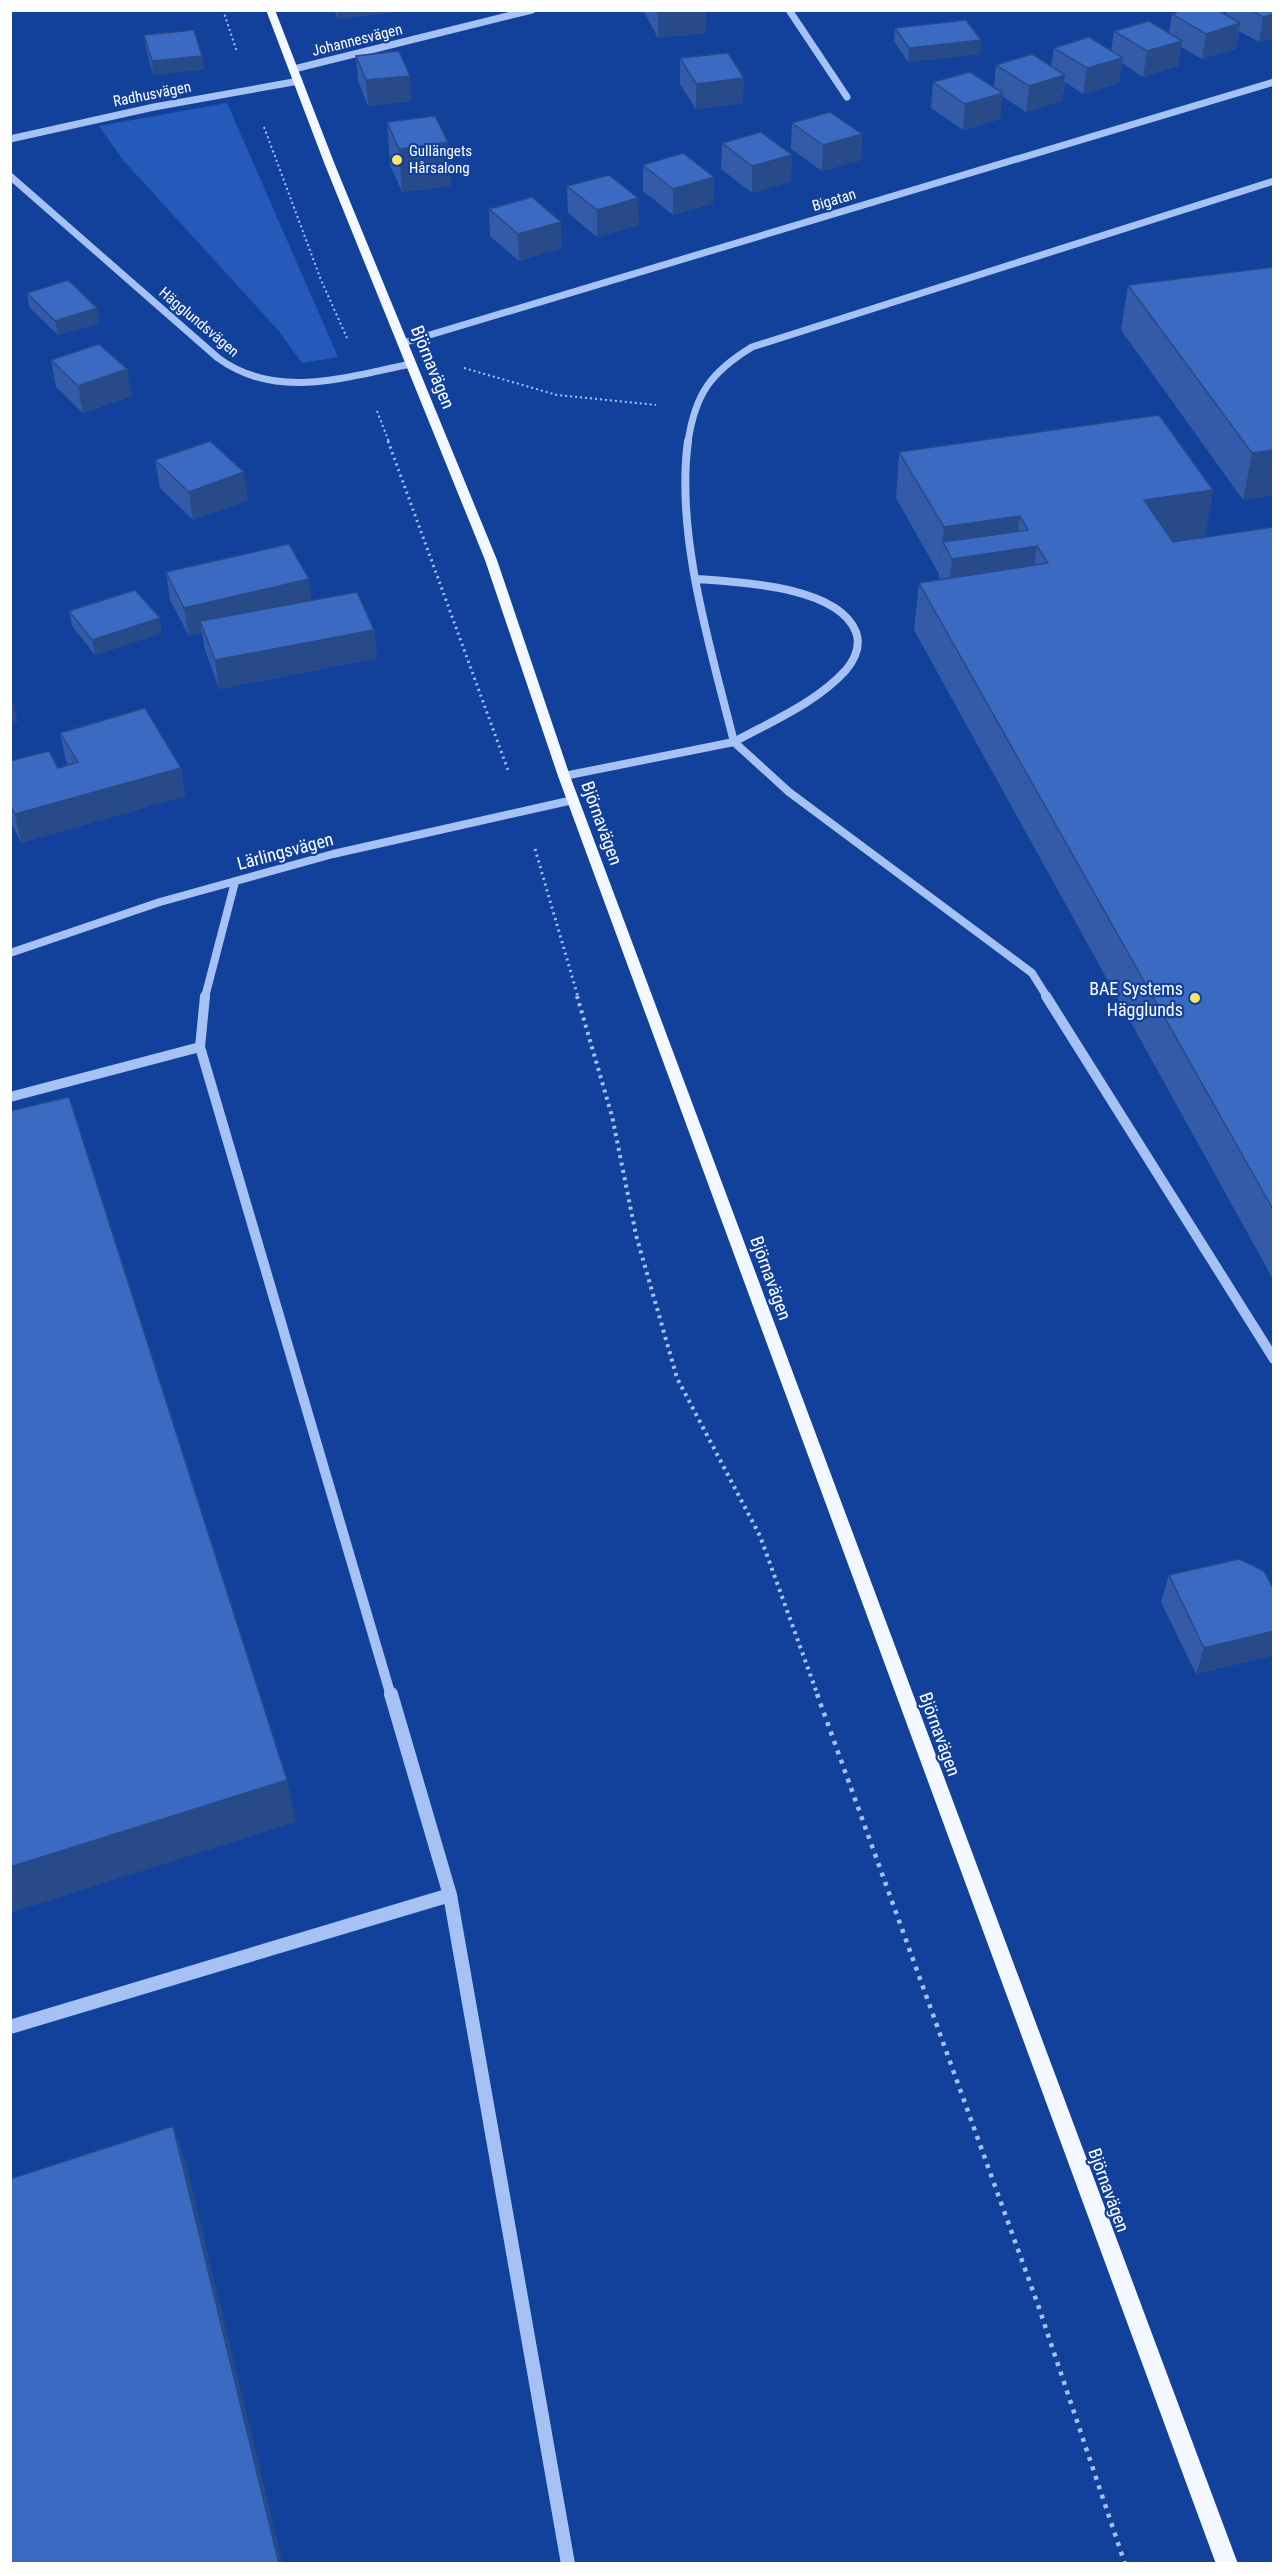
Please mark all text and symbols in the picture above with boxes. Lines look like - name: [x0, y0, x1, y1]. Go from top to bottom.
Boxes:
- street label: Johannesvägen: [310, 20, 404, 60]
- street label: Radhusvägen: [111, 78, 193, 110]
- place label: Gullängets Hårsalong: [409, 142, 472, 177]
- marker: Gullängets Hårsalong: [390, 153, 404, 167]
- street label: Bigatan: [810, 185, 858, 215]
- street label: Hägglundsvägen: [155, 283, 243, 361]
- street label: Björnavägen: [407, 322, 459, 412]
- street label: Björnavägen: [577, 778, 627, 868]
- street label: Lärlingsvägen: [234, 828, 336, 874]
- place label: BAE Systems Hägglunds: [1089, 978, 1183, 1020]
- marker: BAE Systems Hägglunds: [1188, 991, 1202, 1005]
- street label: Björnavägen: [746, 1233, 796, 1323]
- street label: Björnavägen: [915, 1689, 965, 1779]
- street label: Björnavägen: [1084, 2145, 1134, 2235]

